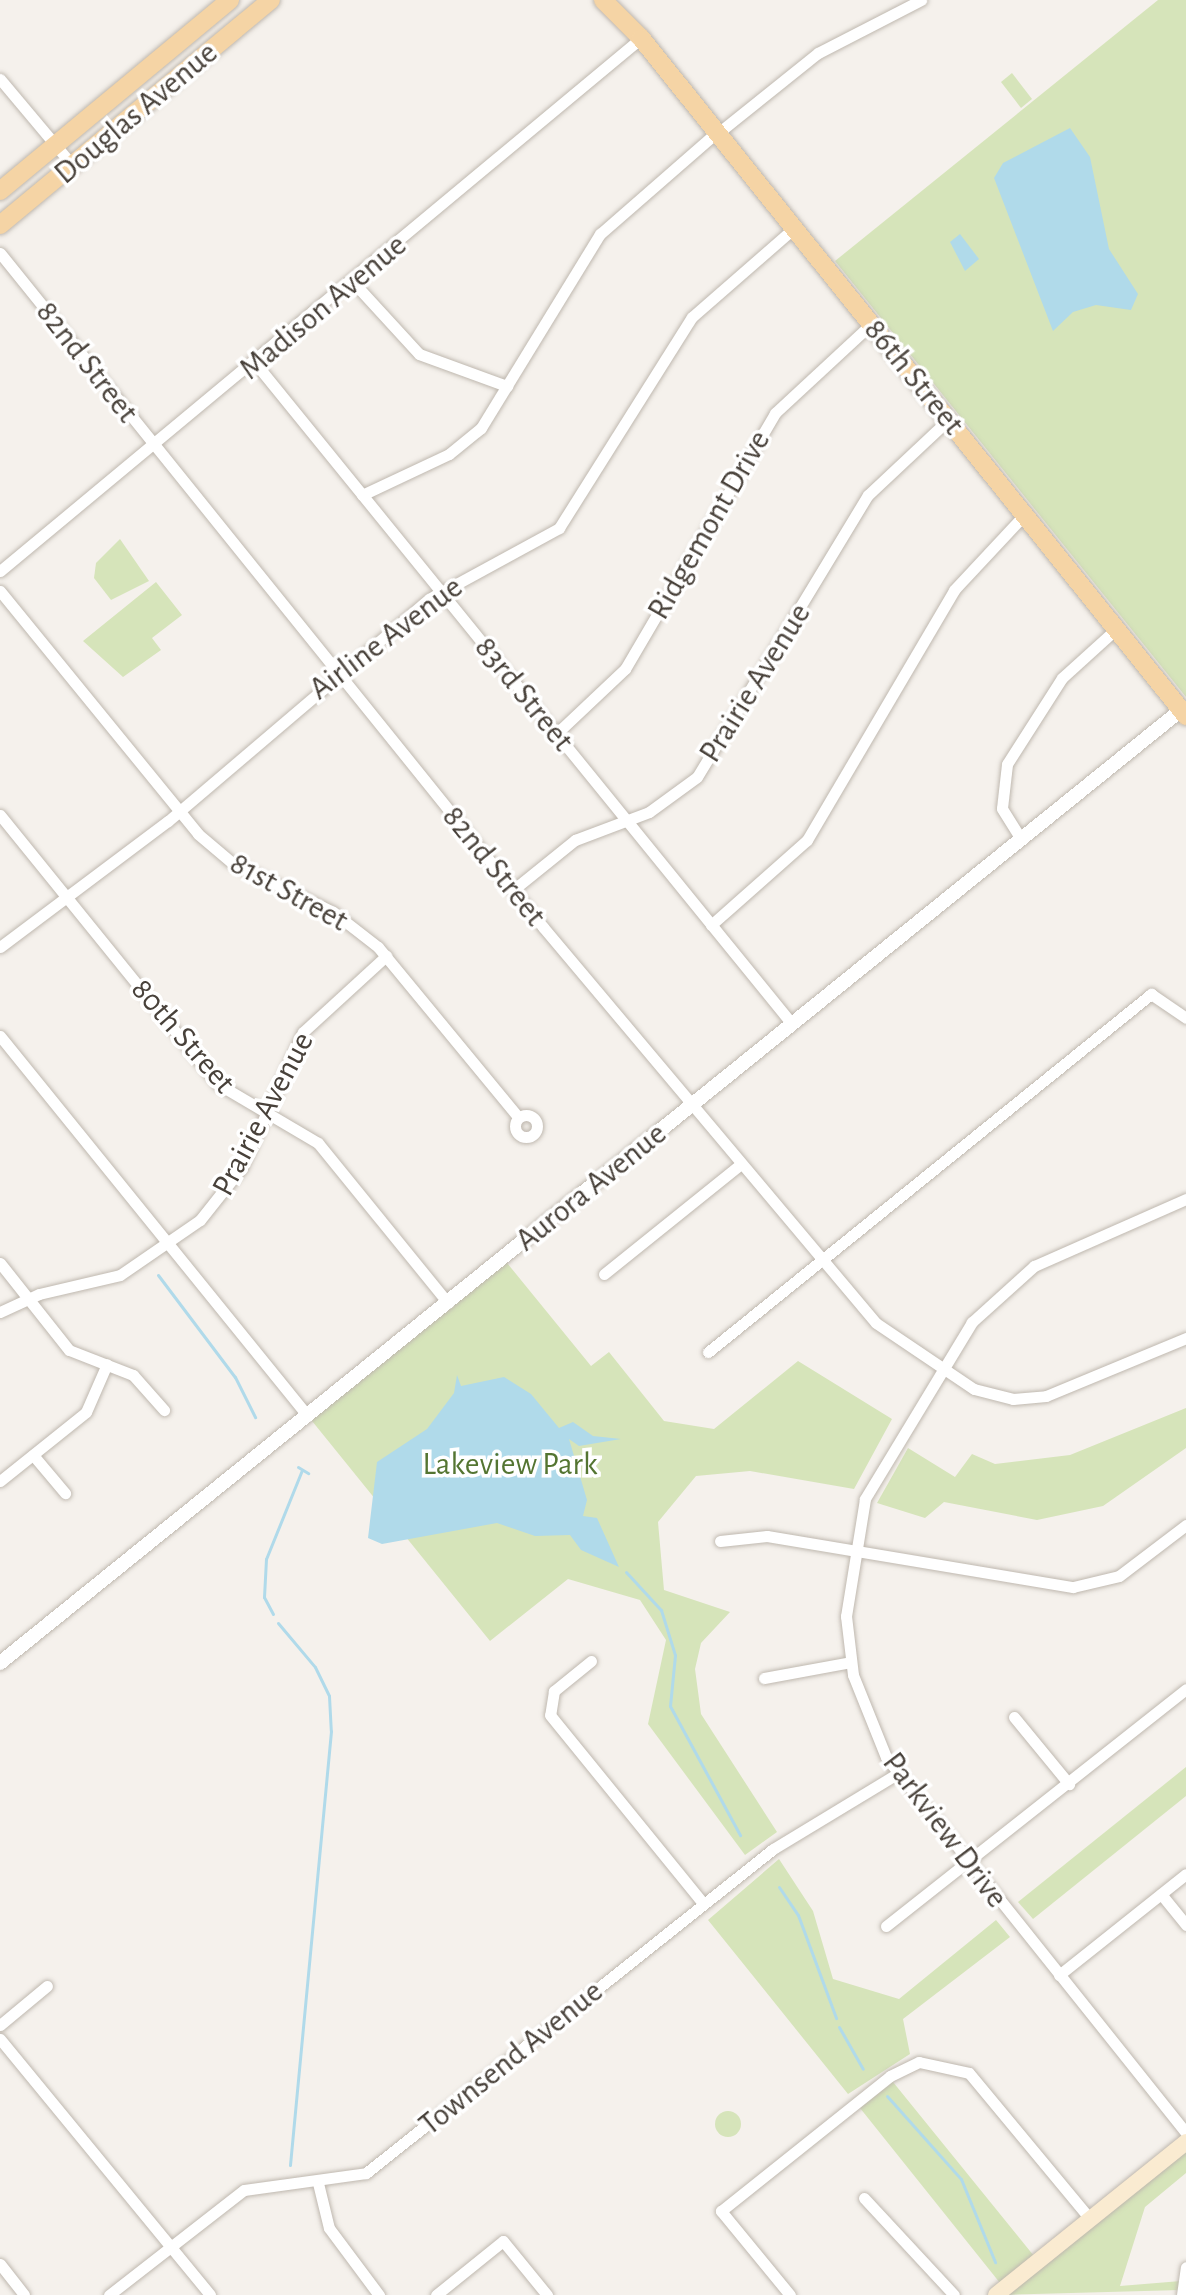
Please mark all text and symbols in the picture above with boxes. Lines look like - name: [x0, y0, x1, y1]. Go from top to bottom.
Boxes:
- street label: Douglas Avenue: [47, 34, 225, 192]
- street label: Madison Avenue: [232, 226, 414, 388]
- street label: 82nd Street: [28, 294, 146, 430]
- street label: 86th Street: [856, 311, 972, 443]
- street label: Ridgemont Drive: [639, 424, 779, 626]
- street label: Airline Avenue: [302, 568, 470, 708]
- street label: Prairie Avenue: [691, 596, 819, 770]
- street label: 83rd Street: [466, 629, 582, 759]
- street label: 82nd Street: [434, 798, 554, 934]
- street label: 81st Street: [223, 844, 355, 940]
- street label: 80th Street: [123, 971, 243, 1101]
- street label: Prairie Avenue: [204, 1025, 322, 1203]
- street label: Aurora Avenue: [508, 1115, 674, 1259]
- park label: Lakeview Park: [422, 1445, 598, 1483]
- street label: Parkview Drive: [874, 1745, 1016, 1915]
- street label: Townsend Avenue: [411, 1972, 611, 2144]

